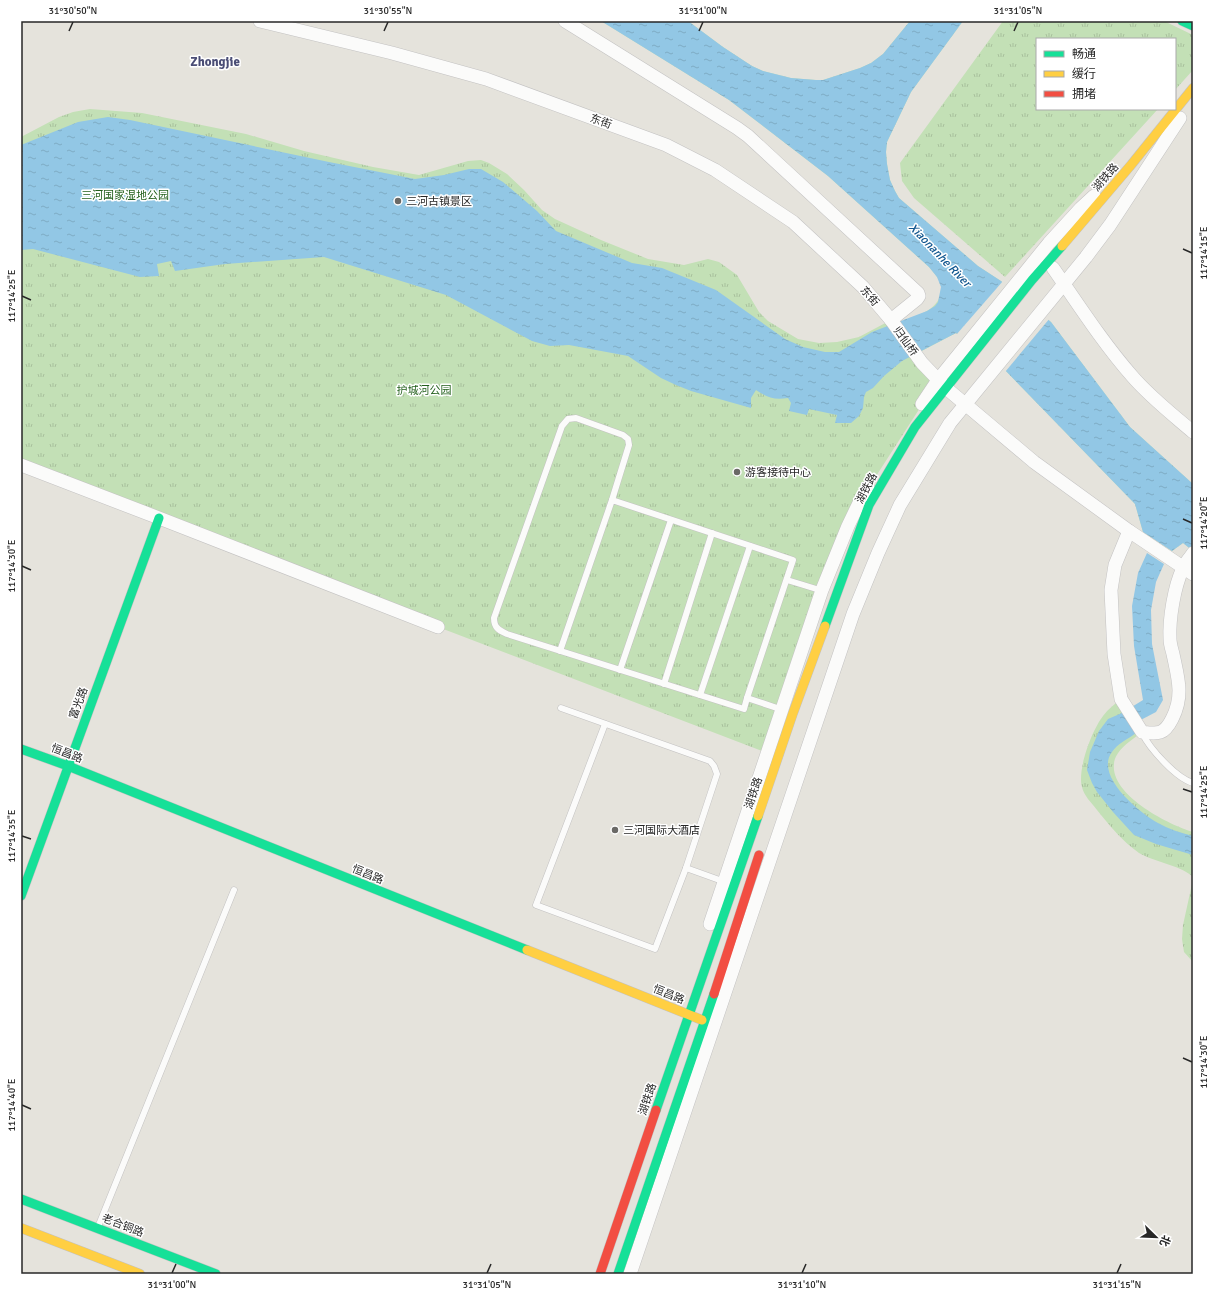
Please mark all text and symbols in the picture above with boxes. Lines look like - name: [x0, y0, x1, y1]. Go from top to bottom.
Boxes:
- text: 31°30'50"N: [49, 5, 97, 17]
- text: 31°30'55"N: [364, 5, 412, 17]
- text: 31°31'00"N: [679, 5, 727, 17]
- text: 31°31'05"N: [994, 5, 1042, 17]
- legend: [1036, 38, 1176, 110]
- text: 畅通: [1072, 47, 1096, 62]
- district label: Zhongjie: [190, 54, 240, 70]
- text: 缓行: [1072, 67, 1096, 82]
- text: 拥堵: [1072, 87, 1096, 102]
- street label: 东街: [588, 112, 613, 131]
- street label: 湖铁路: [1090, 161, 1121, 194]
- park label: 三河国家湿地公园: [81, 189, 169, 202]
- place label: 三河古镇景区: [406, 195, 472, 208]
- marker: 三河古镇景区: [393, 196, 403, 206]
- water label: Xiaonanhe River: [905, 220, 975, 292]
- text: 117°14'15"E: [1198, 226, 1210, 280]
- text: 117°14'25"E: [6, 269, 18, 323]
- street label: 东街: [858, 284, 882, 309]
- street label: 归仙桥: [891, 324, 921, 358]
- park label: 护城河公园: [397, 384, 452, 397]
- place label: 游客接待中心: [745, 466, 811, 479]
- marker: 游客接待中心: [732, 467, 742, 477]
- street label: 湖铁路: [853, 471, 880, 506]
- text: 117°14'20"E: [1198, 496, 1210, 550]
- text: 117°14'30"E: [6, 539, 18, 593]
- street label: 富光路: [67, 685, 90, 721]
- street label: 恒昌路: [49, 741, 85, 765]
- text: 117°14'25"E: [1198, 765, 1210, 819]
- street label: 湖铁路: [742, 775, 765, 811]
- text: 117°14'35"E: [6, 809, 18, 863]
- place label: 三河国际大酒店: [623, 824, 700, 837]
- marker: 三河国际大酒店: [610, 825, 620, 835]
- street label: 恒昌路: [350, 862, 386, 887]
- street label: 恒昌路: [651, 982, 687, 1007]
- text: 117°14'30"E: [1198, 1035, 1210, 1089]
- text: 117°14'40"E: [6, 1078, 18, 1132]
- street label: 湖铁路: [636, 1081, 659, 1117]
- street label: 老合铜路: [100, 1212, 146, 1239]
- north arrow: [1136, 1217, 1176, 1257]
- text: 北: [1157, 1233, 1173, 1248]
- text: 31°31'00"N: [148, 1279, 196, 1291]
- text: 31°31'05"N: [463, 1279, 511, 1291]
- text: 31°31'10"N: [778, 1279, 826, 1291]
- text: 31°31'15"N: [1093, 1279, 1141, 1291]

